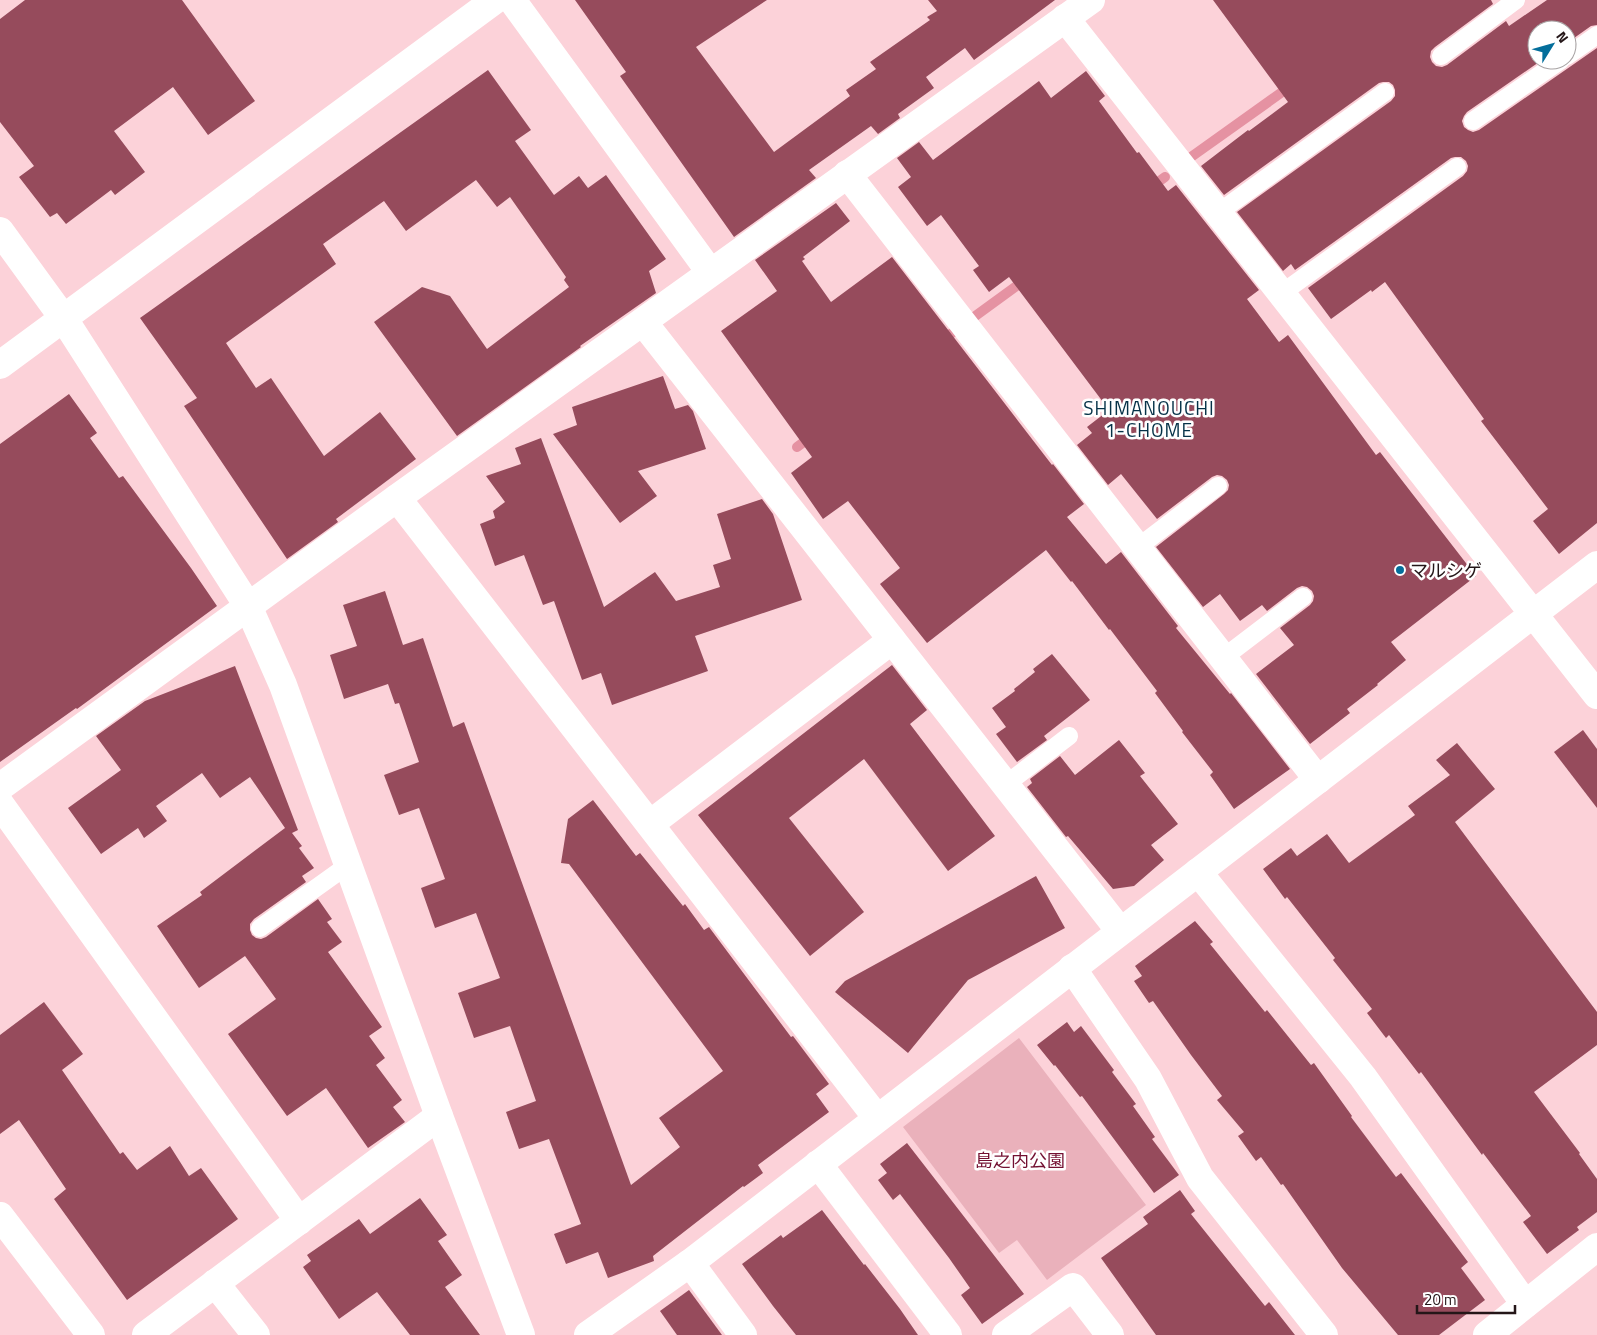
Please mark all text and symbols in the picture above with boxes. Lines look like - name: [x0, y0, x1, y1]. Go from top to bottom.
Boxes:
- north arrow: [1527, 20, 1577, 70]
- text: N: [1551, 27, 1574, 47]
- district label: SHIMANOUCHI 1-CHOME: [1083, 393, 1215, 444]
- place label: マルシゲ: [1410, 557, 1482, 584]
- marker: マルシゲ: [1394, 564, 1406, 576]
- park label: 島之内公園: [975, 1147, 1065, 1174]
- scale bar: [1417, 1282, 1514, 1314]
- text: 20 m: [1424, 1288, 1457, 1311]

